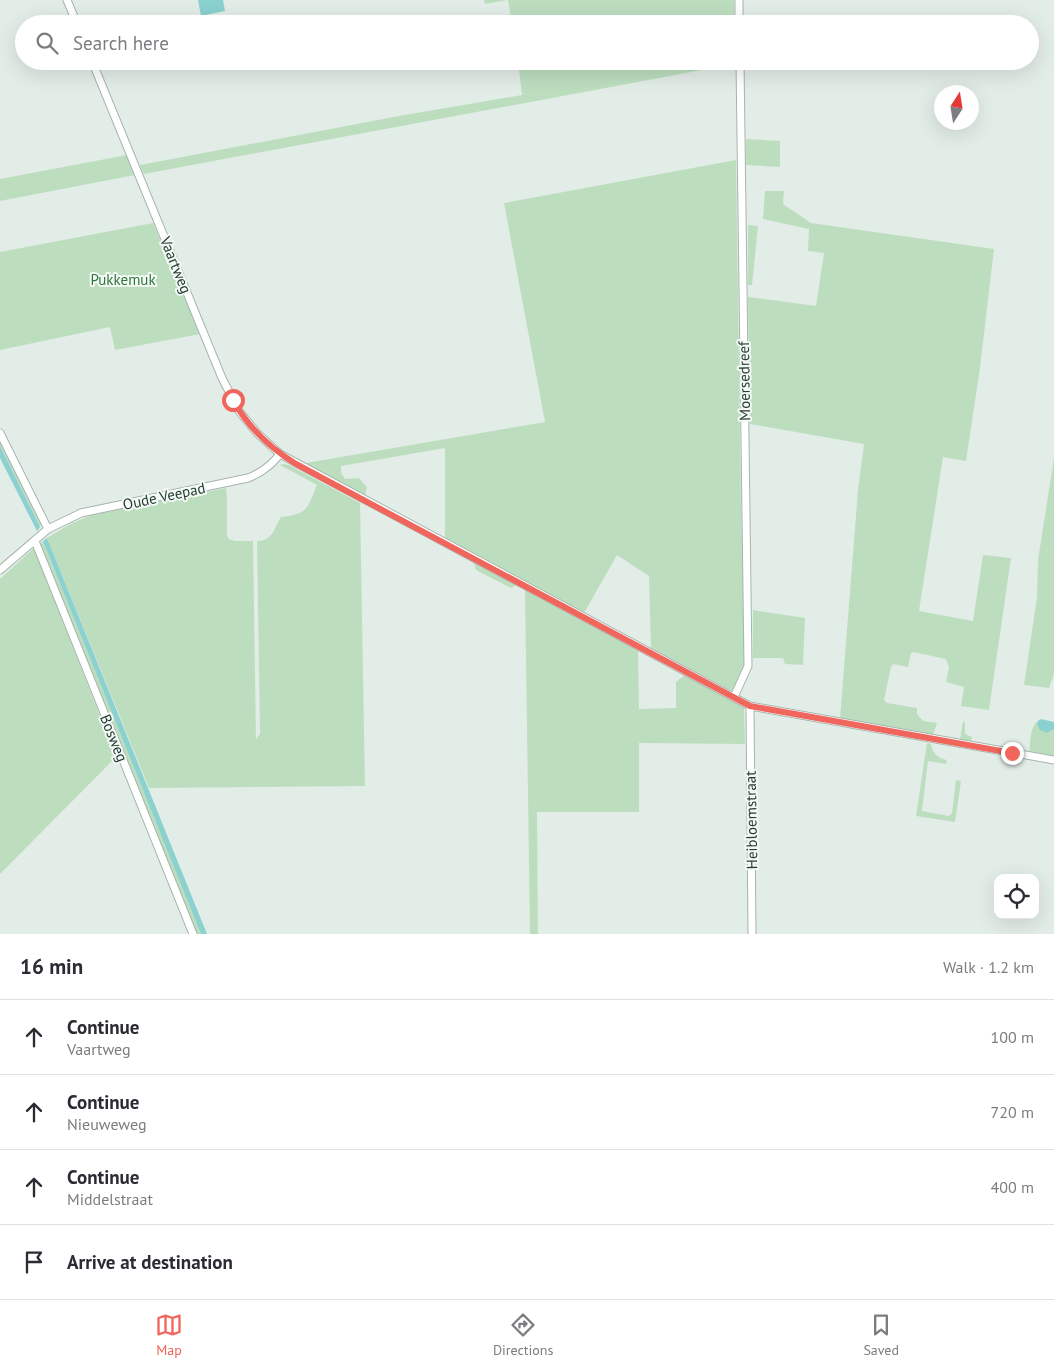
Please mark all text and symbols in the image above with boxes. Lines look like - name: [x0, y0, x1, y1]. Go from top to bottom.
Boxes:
- search box: [15, 15, 1039, 70]
- icon: search: [33, 29, 61, 57]
- text: Search here: [73, 31, 169, 55]
- north arrow: [934, 85, 979, 130]
- street label: Vaartweg: [156, 233, 196, 296]
- park label: Pukkemuk: [90, 270, 156, 289]
- street label: Moersedreef: [734, 340, 754, 421]
- route start: [222, 389, 245, 412]
- street label: Oude Veepad: [121, 478, 207, 514]
- street label: Bosweg: [96, 711, 132, 765]
- route end: [1001, 742, 1024, 765]
- street label: Heibloemstraat: [741, 771, 761, 869]
- map controls: [994, 874, 1039, 919]
- button: locate: [994, 874, 1039, 919]
- text: 16 min: [20, 953, 83, 980]
- text: Walk · 1.2 km: [943, 957, 1034, 977]
- text: Continue: [67, 1015, 139, 1039]
- icon: ahead: [20, 1023, 48, 1051]
- text: 100 m: [991, 1027, 1034, 1047]
- text: Vaartweg: [67, 1039, 131, 1059]
- text: Continue: [67, 1090, 139, 1114]
- icon: ahead: [20, 1098, 48, 1126]
- text: 720 m: [991, 1102, 1034, 1122]
- text: Nieuweweg: [67, 1114, 146, 1134]
- text: Continue: [67, 1165, 139, 1189]
- icon: ahead: [20, 1173, 48, 1201]
- text: 400 m: [991, 1177, 1034, 1197]
- text: Middelstraat: [67, 1189, 153, 1209]
- icon: arrive: [20, 1248, 48, 1276]
- text: Arrive at destination: [67, 1250, 233, 1274]
- tab: Map: [155, 1311, 183, 1359]
- tab: Directions: [493, 1311, 553, 1359]
- tab: Saved: [863, 1311, 899, 1359]

